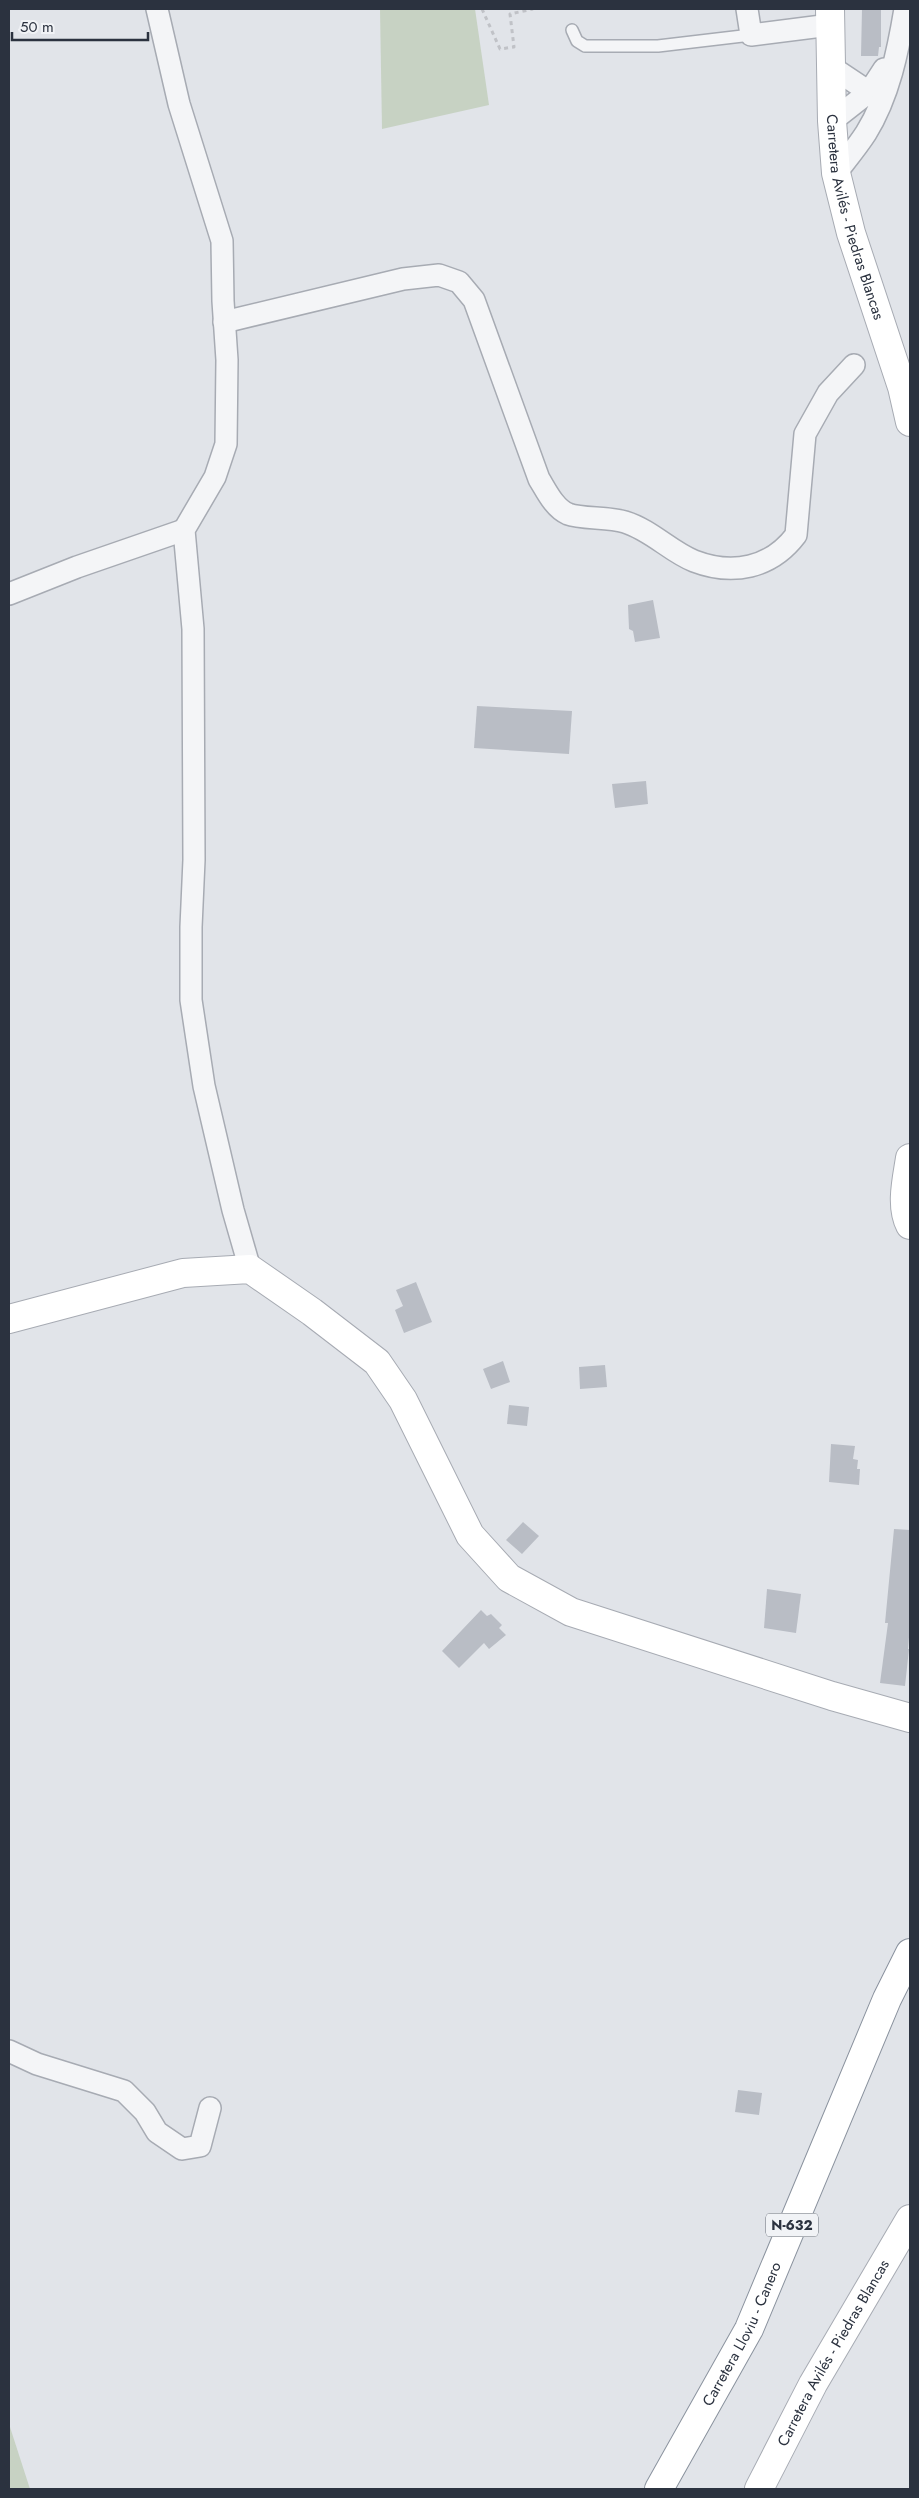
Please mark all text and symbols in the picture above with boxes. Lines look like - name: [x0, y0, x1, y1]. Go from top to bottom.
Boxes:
- scale bar: [12, 10, 149, 42]
- text: 50 m: [20, 16, 54, 38]
- street label: Carretera Avilés - Piedras Blancas: [821, 114, 890, 323]
- road number: N-632: [766, 2214, 818, 2236]
- street label: Carretera Avilés - Piedras Blancas: [772, 2255, 895, 2450]
- street label: Carretera Lloviu - Canero: [697, 2259, 787, 2410]

